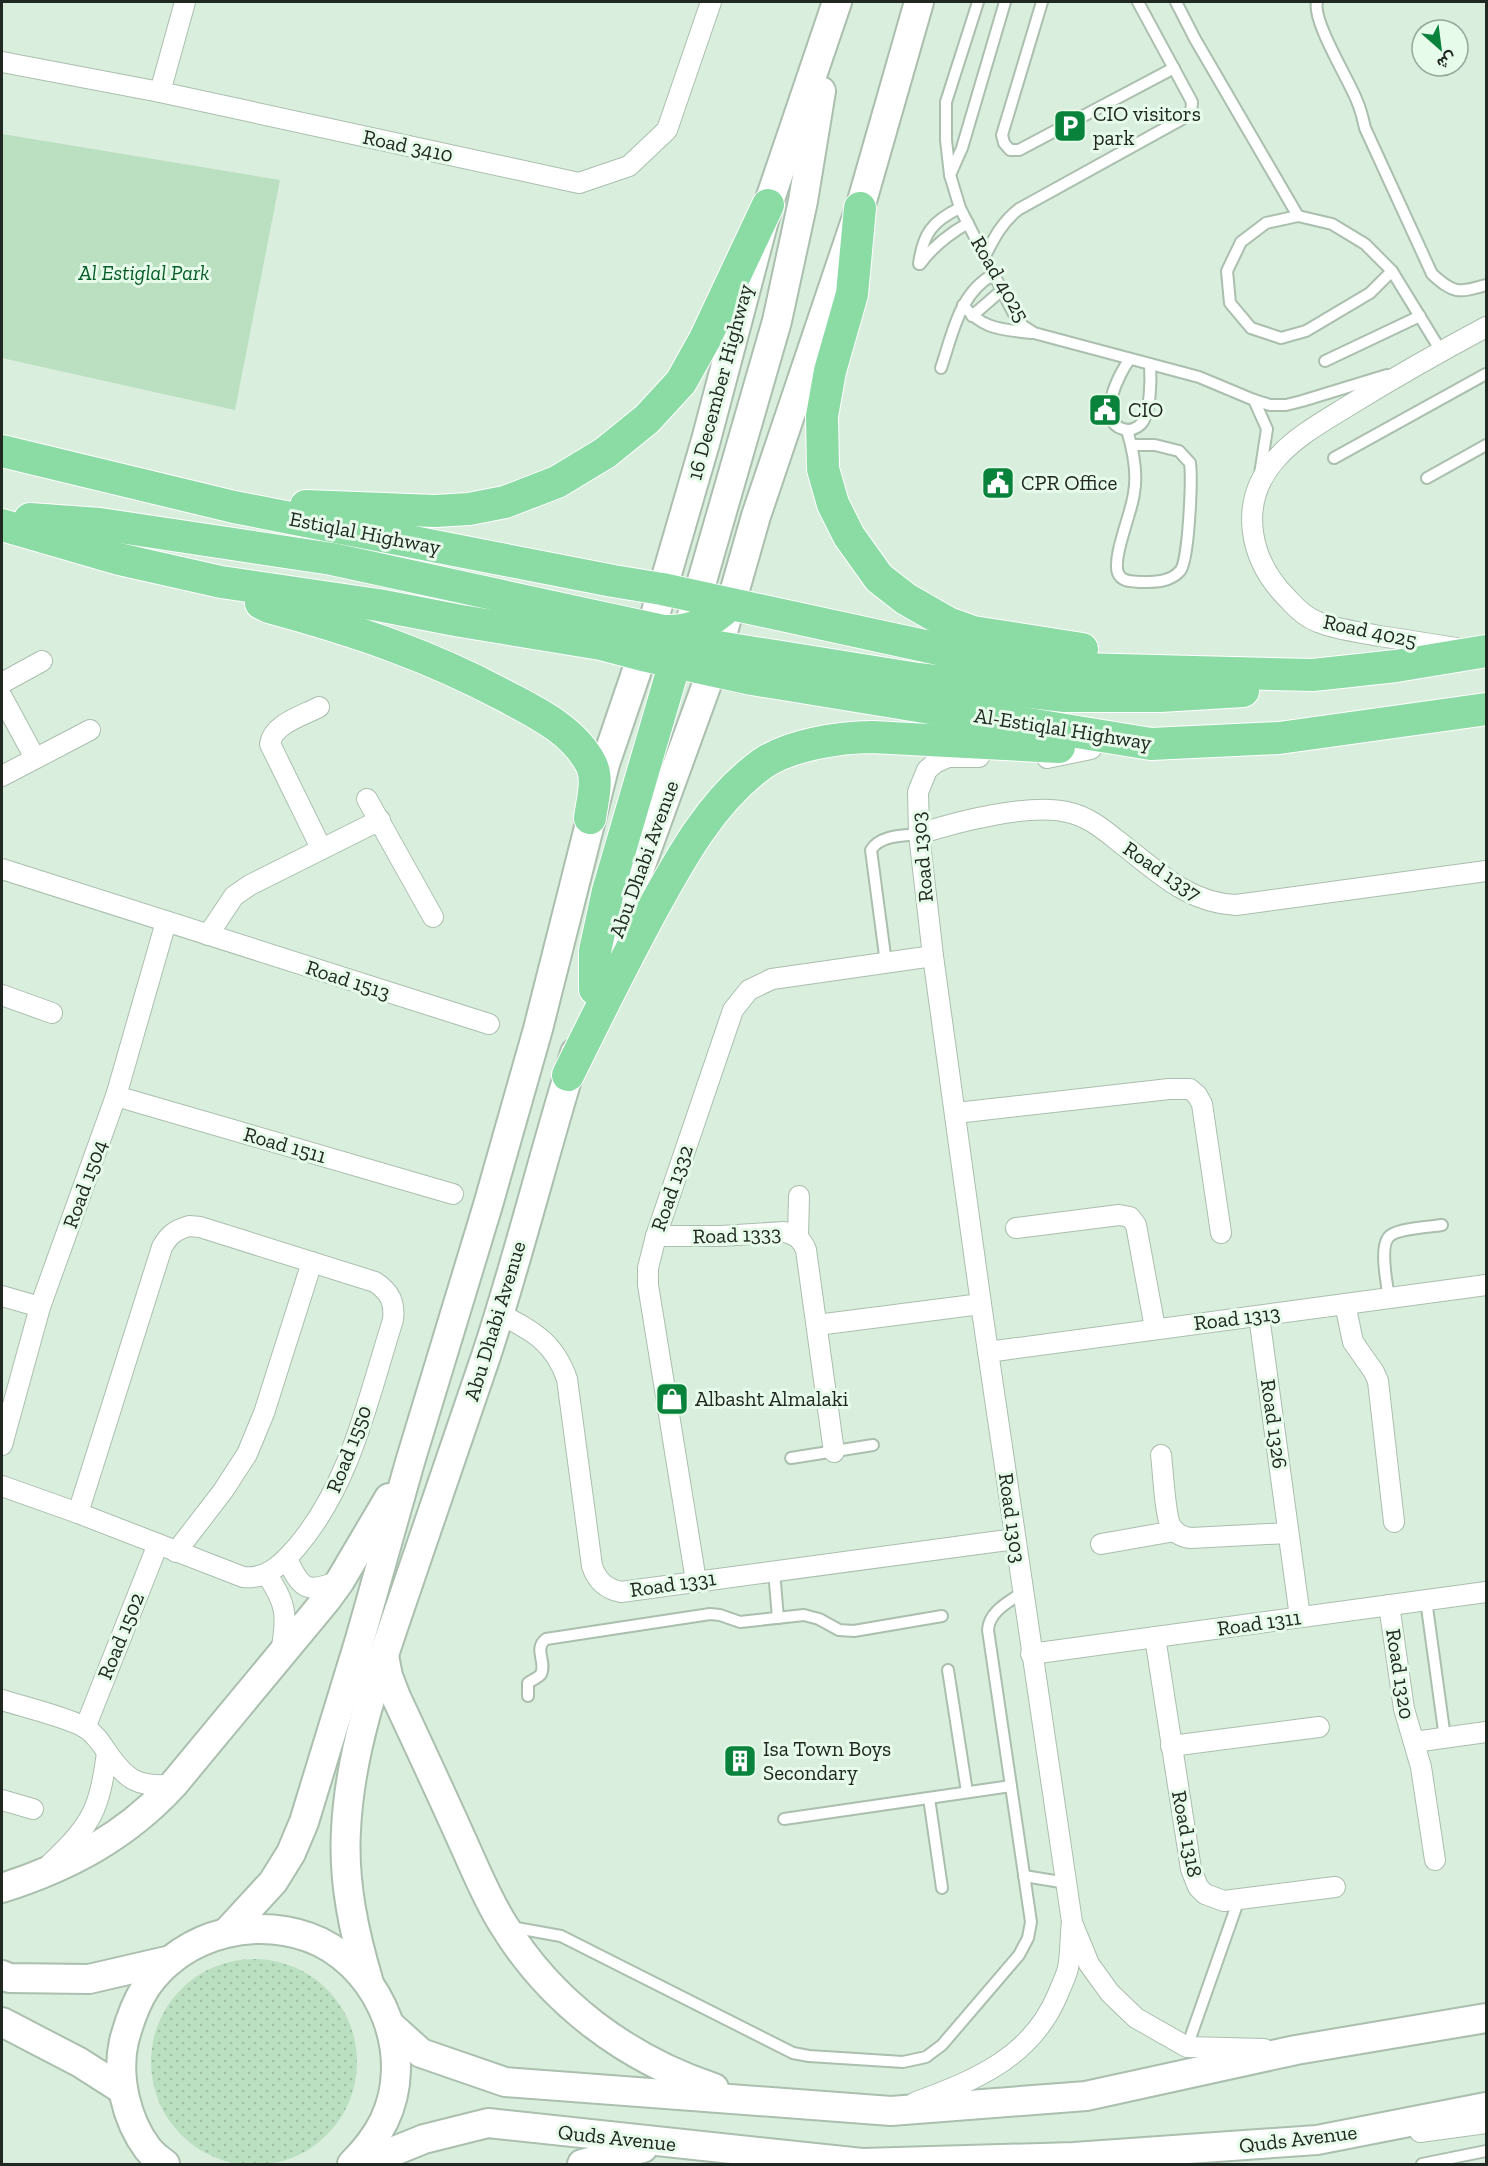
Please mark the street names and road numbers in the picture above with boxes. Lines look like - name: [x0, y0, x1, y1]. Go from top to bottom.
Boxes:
- street label: Road 3410: [361, 124, 456, 167]
- street label: Road 4025: [966, 231, 1035, 326]
- street label: 16 December Highway: [681, 281, 758, 483]
- street label: Estiqlal Highway: [287, 506, 443, 559]
- street label: Road 4025: [1321, 608, 1419, 653]
- street label: Al-Estiqlal Highway: [973, 702, 1154, 755]
- street label: Abu Dhabi Avenue: [603, 777, 684, 941]
- street label: Road 1303: [905, 811, 938, 903]
- street label: Road 1337: [1119, 835, 1206, 906]
- street label: Road 1513: [303, 954, 393, 1005]
- street label: Road 1511: [241, 1121, 329, 1168]
- street label: Road 1504: [57, 1136, 112, 1231]
- street label: Road 1332: [645, 1142, 698, 1234]
- street label: Road 1333: [692, 1220, 782, 1249]
- street label: Abu Dhabi Avenue: [458, 1238, 531, 1404]
- street label: Road 1313: [1192, 1300, 1281, 1335]
- street label: Road 1326: [1256, 1378, 1293, 1470]
- street label: Road 1550: [320, 1402, 377, 1496]
- street label: Road 1303: [994, 1471, 1031, 1565]
- street label: Road 1331: [628, 1565, 718, 1602]
- street label: Road 1502: [92, 1589, 149, 1683]
- street label: Road 1311: [1215, 1604, 1302, 1641]
- street label: Road 1320: [1381, 1627, 1420, 1721]
- street label: Road 1318: [1167, 1788, 1208, 1879]
- street label: Quds Avenue: [557, 2119, 677, 2156]
- street label: Quds Avenue: [1238, 2119, 1358, 2158]

